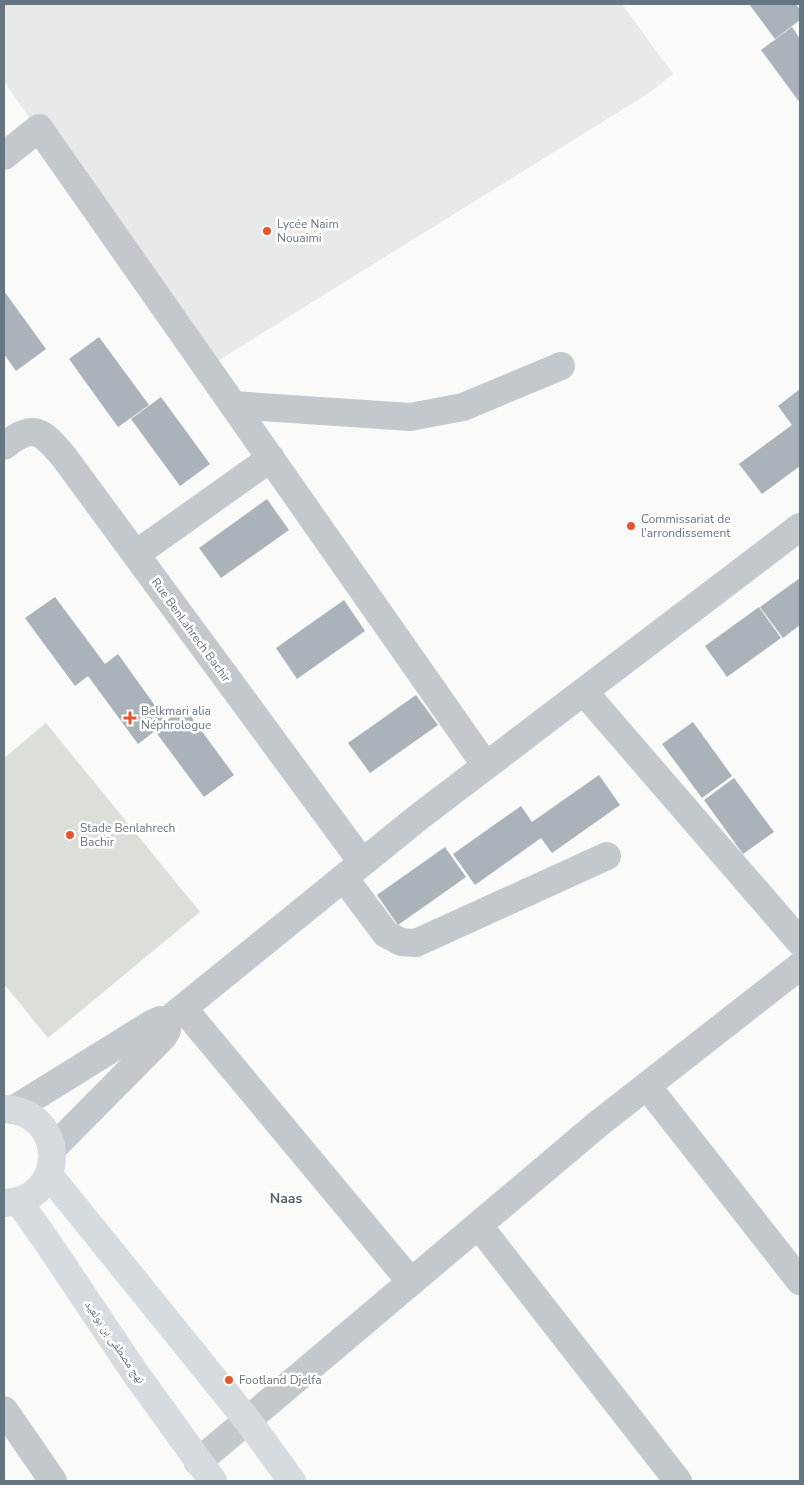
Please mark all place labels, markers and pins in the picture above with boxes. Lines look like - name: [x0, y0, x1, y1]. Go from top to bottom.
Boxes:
- place label: Lycée Naim Nouaimi: [277, 216, 339, 246]
- marker: Lycée Naim Nouaimi: [261, 225, 273, 237]
- place label: Commissariat de l'arrondissement: [641, 511, 731, 541]
- marker: Commissariat de l'arrondissement: [625, 520, 637, 532]
- place label: Belkmari alia Néphrologue: [141, 703, 211, 733]
- marker: Belkmari alia Néphrologue: [123, 711, 137, 725]
- place label: Stade Benlahrech Bachir: [80, 820, 175, 850]
- marker: Stade Benlahrech Bachir: [64, 829, 76, 841]
- place label: Footland Djelfa: [239, 1372, 322, 1388]
- marker: Footland Djelfa: [223, 1374, 235, 1386]

